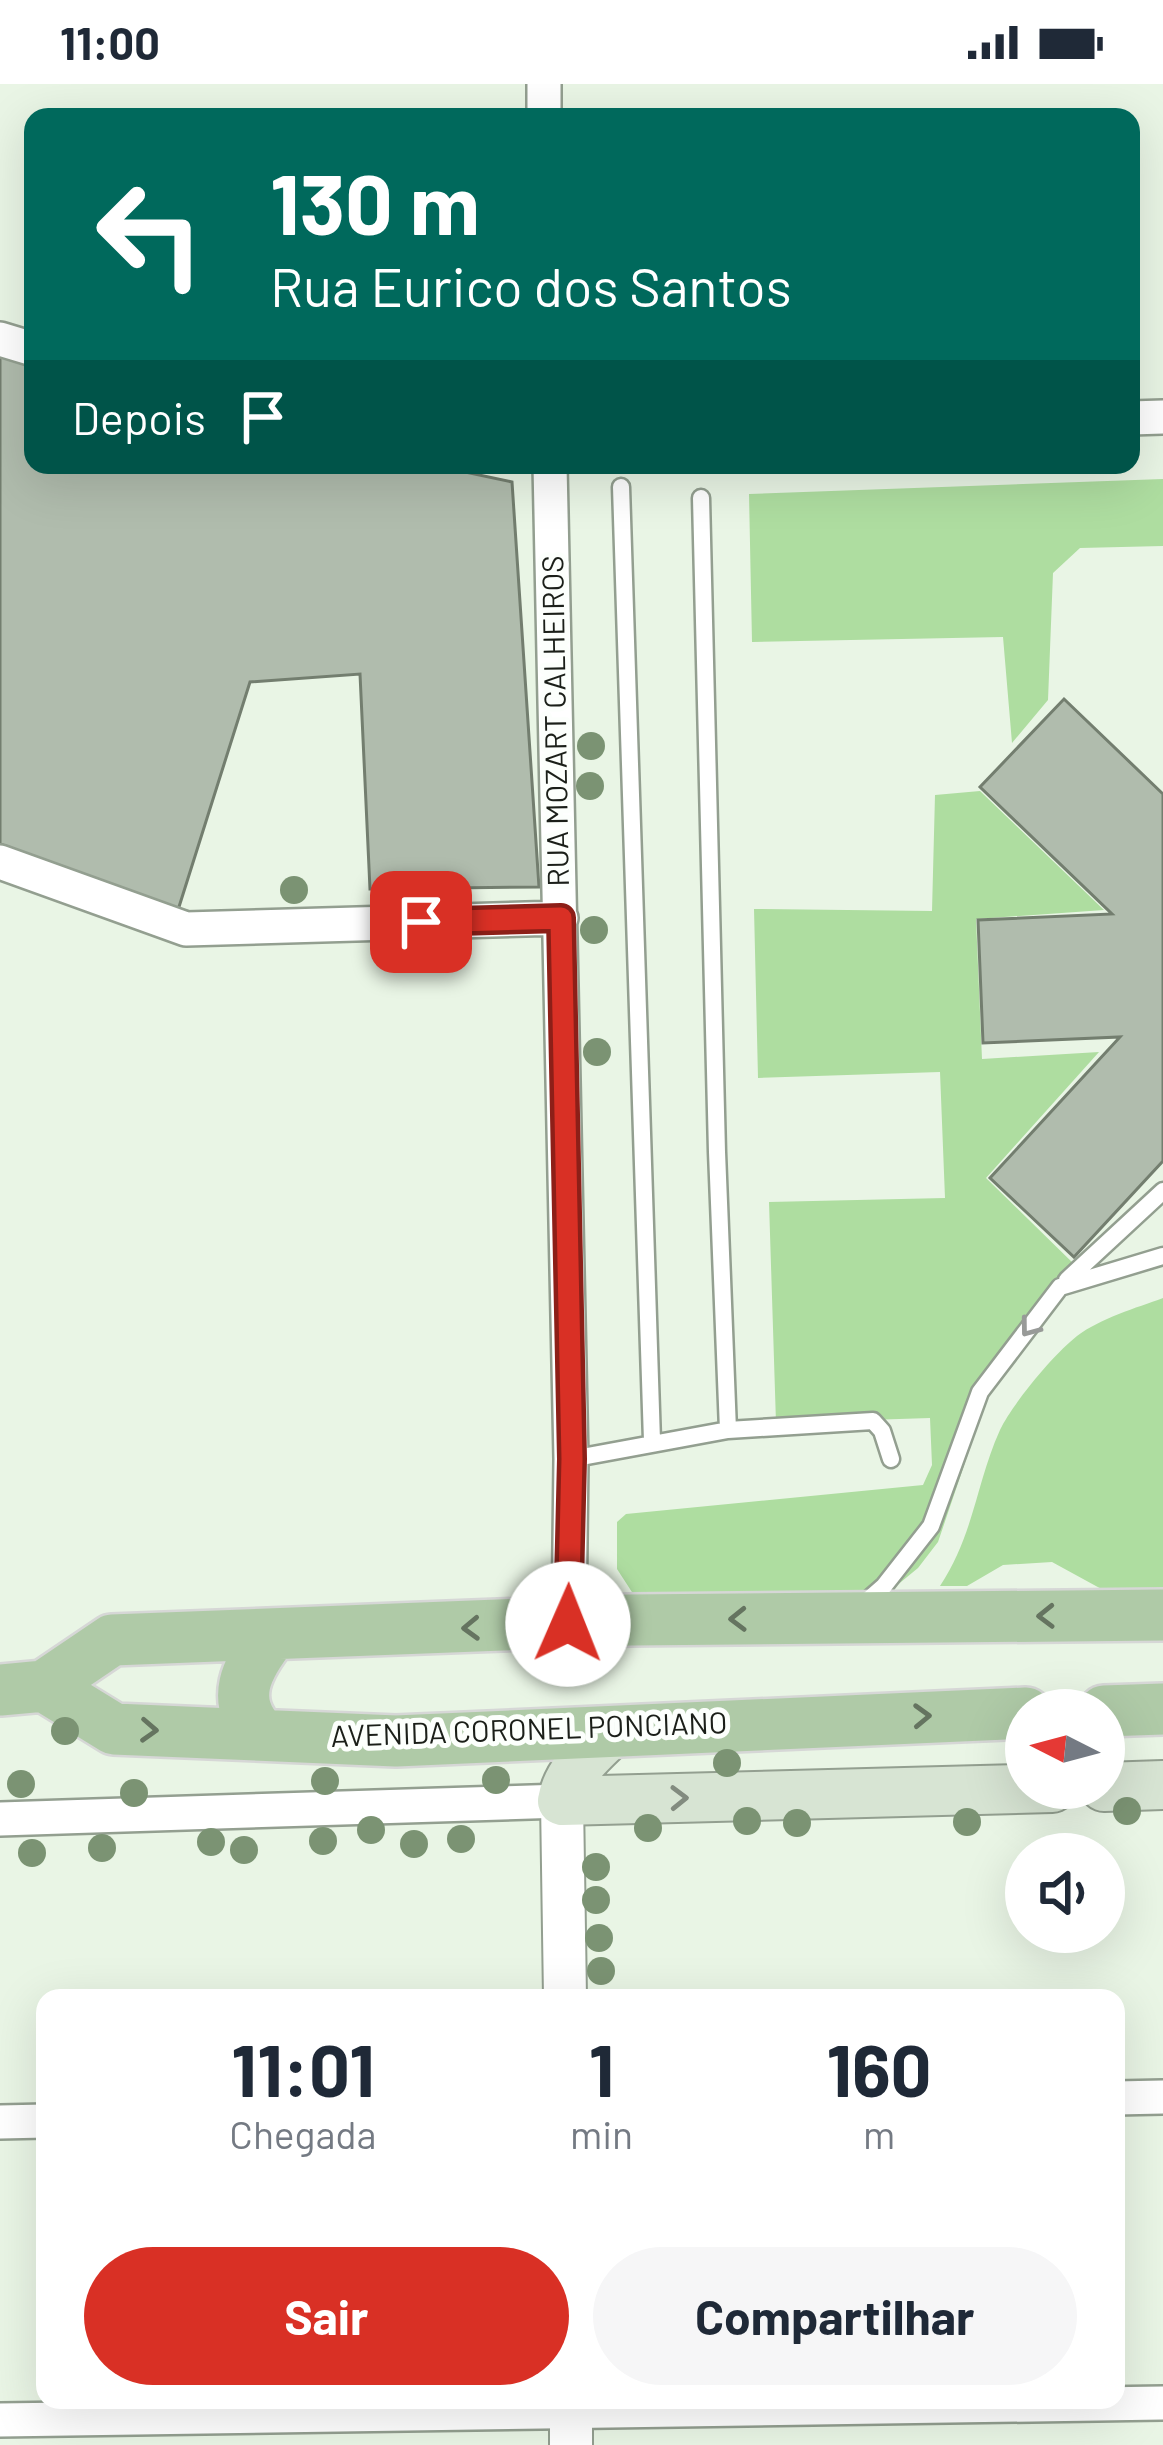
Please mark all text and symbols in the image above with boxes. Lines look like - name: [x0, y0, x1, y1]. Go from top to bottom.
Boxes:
- text: 11:00: [60, 15, 160, 69]
- text: 130 m: [270, 151, 480, 252]
- icon: left: [72, 156, 228, 312]
- text: Rua Eurico dos Santos: [270, 253, 792, 318]
- icon: arrive: [230, 384, 296, 450]
- text: Depois: [72, 390, 206, 444]
- street label: RUA MOZART CALHEIROS: [533, 555, 575, 887]
- pin: [370, 871, 472, 973]
- icon: arrive: [388, 889, 454, 955]
- one-way arrow: [1022, 1314, 1043, 1336]
- position arrow: [505, 1561, 631, 1687]
- one-way arrow: [1036, 1603, 1055, 1629]
- one-way arrow: [728, 1606, 746, 1632]
- one-way arrow: [461, 1615, 480, 1641]
- north arrow: [1005, 1689, 1125, 1809]
- map controls: [1005, 1689, 1125, 1953]
- street label: AVENIDA CORONEL PONCIANO: [330, 1703, 728, 1753]
- one-way arrow: [913, 1703, 932, 1729]
- one-way arrow: [140, 1717, 159, 1743]
- one-way arrow: [670, 1785, 689, 1811]
- button: sound: [1005, 1833, 1125, 1953]
- text: 11:01: [231, 2025, 375, 2111]
- text: 1: [589, 2025, 614, 2111]
- text: 160: [826, 2025, 932, 2111]
- text: Chegada: [229, 2110, 377, 2157]
- text: min: [570, 2110, 633, 2157]
- text: m: [863, 2110, 895, 2157]
- button: Sair: [84, 2247, 569, 2385]
- button: Compartilhar: [593, 2247, 1077, 2385]

